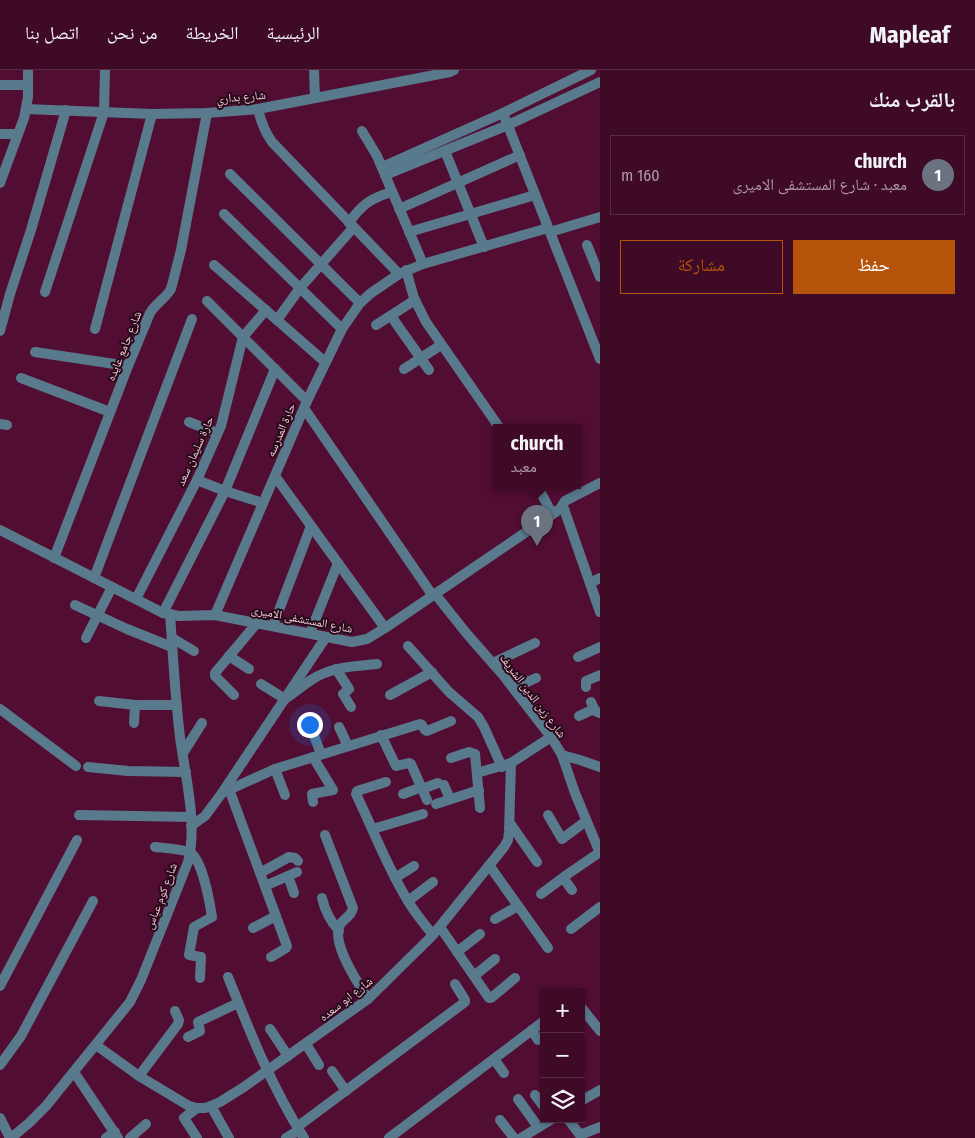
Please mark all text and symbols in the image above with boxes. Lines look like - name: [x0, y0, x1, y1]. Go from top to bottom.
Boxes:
- text: Mapleaf: [870, 21, 950, 49]
- text: اتصل بنا: [25, 22, 79, 44]
- text: من نحن: [107, 22, 158, 44]
- text: الخريطة: [186, 22, 239, 44]
- text: الرئيسية: [267, 22, 320, 44]
- text: بالقرب منك: [869, 87, 955, 113]
- street label: شارع بداري: [216, 88, 267, 109]
- text: church: [854, 150, 907, 173]
- text: 160 m: [621, 166, 660, 185]
- text: 1: [935, 166, 941, 185]
- text: معبد · شارع المستشفى الاميرى: [733, 175, 907, 194]
- button: مشاركة: [620, 240, 783, 294]
- button: حفظ: [793, 240, 955, 294]
- street label: شارع جامع عايده: [104, 309, 145, 383]
- street label: حارة المدرسه: [263, 401, 299, 459]
- street label: حارة سليمان سعد: [173, 414, 217, 488]
- popup: [493, 424, 581, 489]
- text: church: [511, 432, 563, 455]
- text: معبد: [511, 457, 537, 476]
- pin: 1: [521, 505, 553, 546]
- street label: شارع المستشفى الاميرى: [250, 602, 354, 637]
- street label: شارع زين الدين الشريف: [496, 651, 569, 741]
- your location: [297, 712, 323, 738]
- street label: شارع كوم عباس: [142, 861, 181, 931]
- street label: شارع ابو سعده: [317, 974, 376, 1025]
- map controls: [540, 988, 585, 1123]
- button: +: [540, 988, 585, 1033]
- button: −: [540, 1033, 585, 1078]
- button: layers: [540, 1078, 585, 1123]

